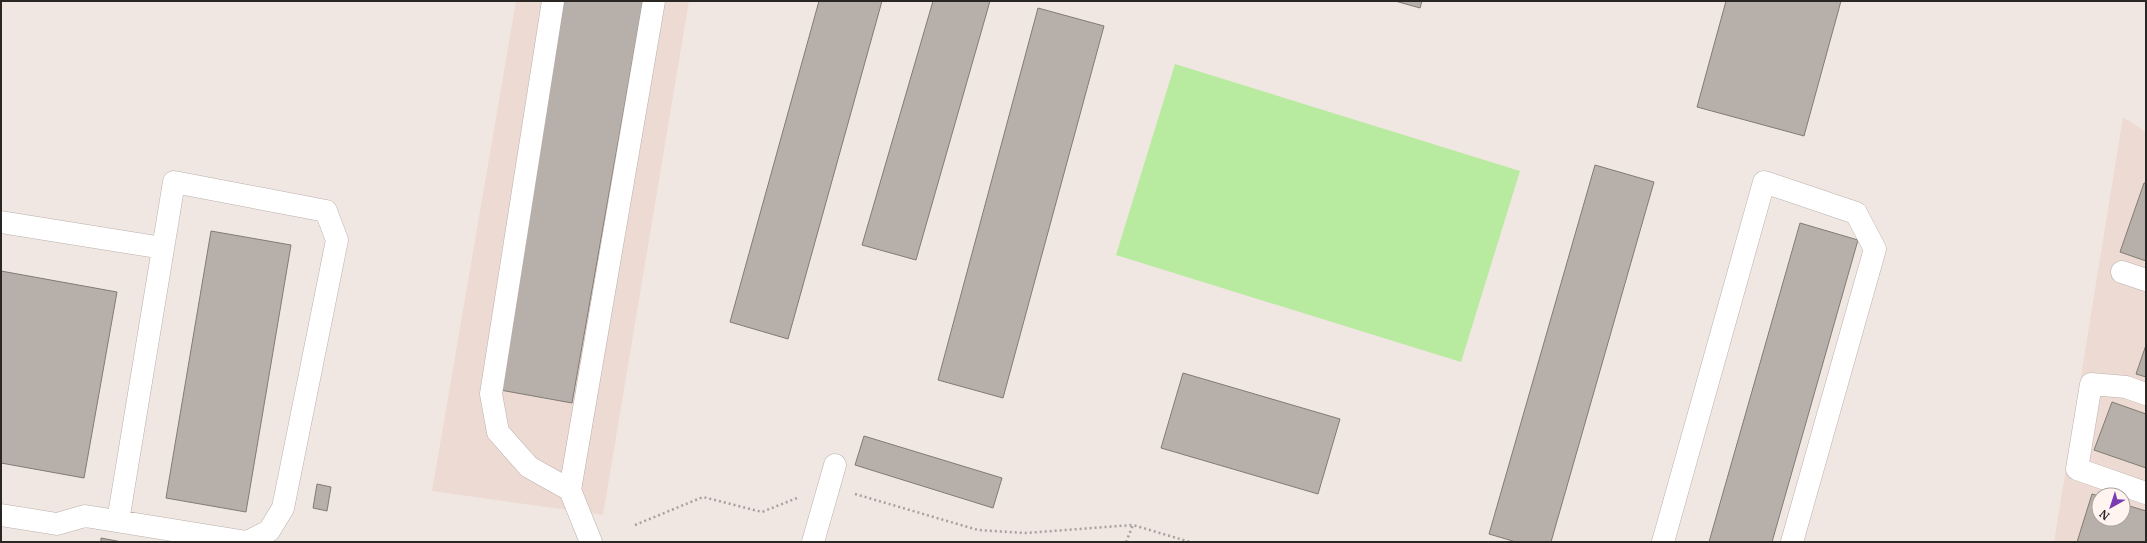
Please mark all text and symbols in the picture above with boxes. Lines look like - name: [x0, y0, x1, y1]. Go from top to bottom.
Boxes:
- north arrow: [2091, 487, 2131, 527]
- text: N: [2097, 506, 2112, 523]

